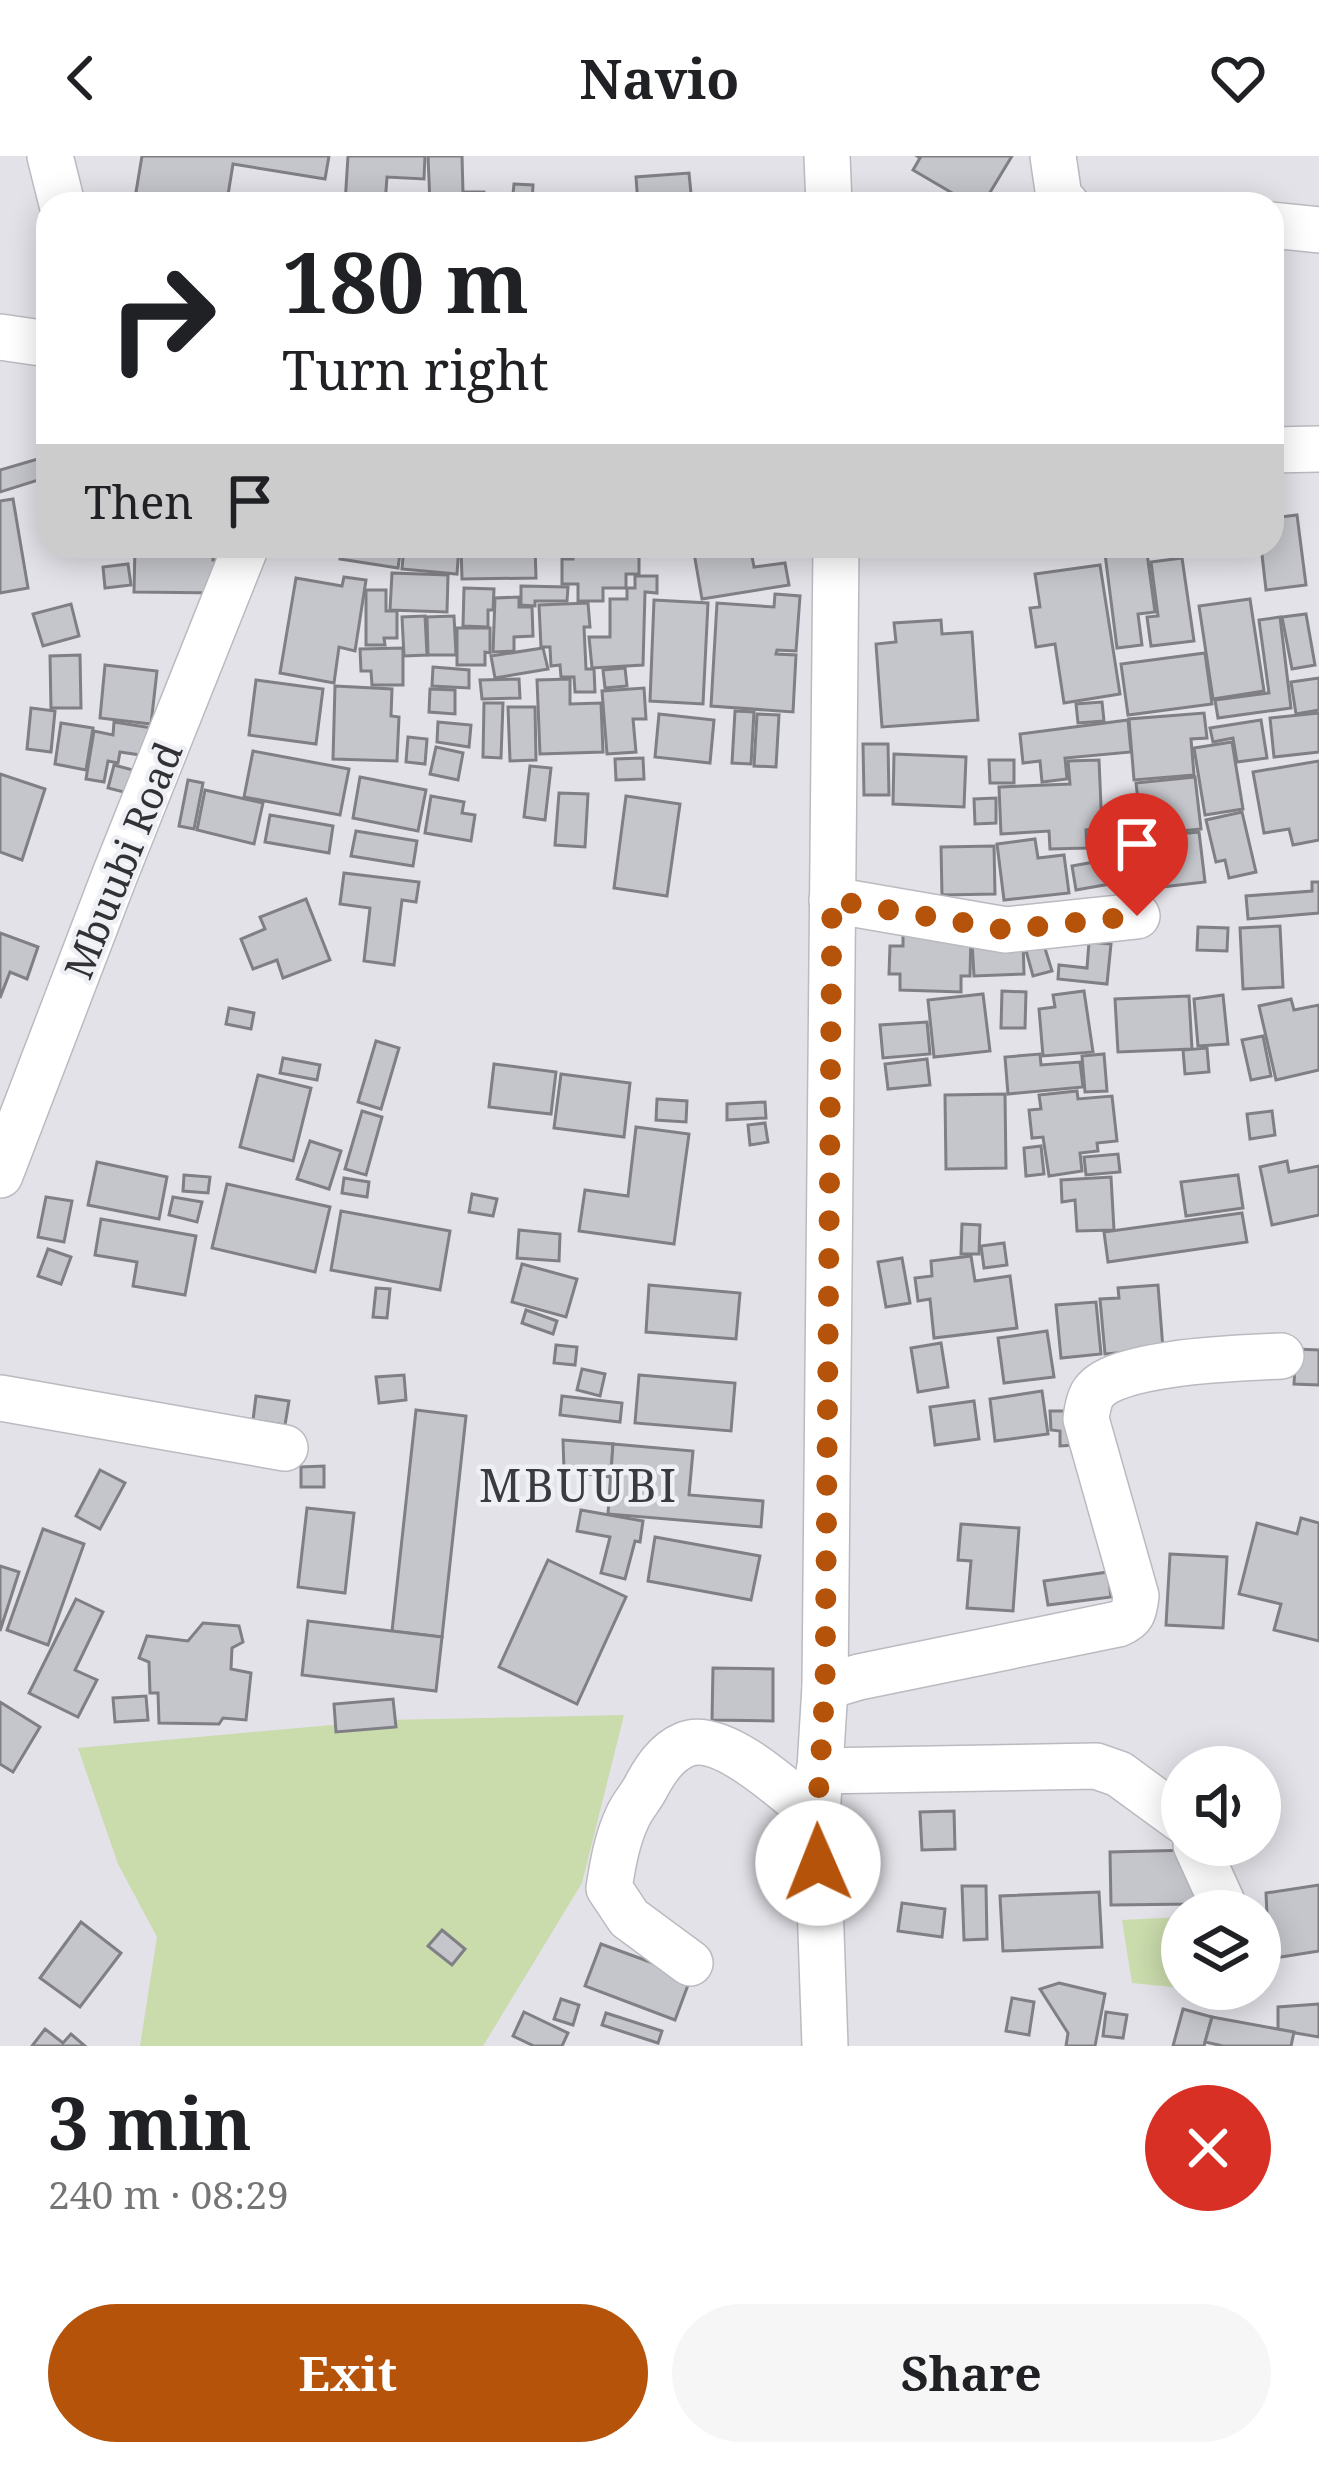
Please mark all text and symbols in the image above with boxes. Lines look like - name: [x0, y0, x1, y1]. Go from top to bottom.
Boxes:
- text: Navio: [580, 41, 739, 115]
- icon: back: [48, 45, 114, 111]
- icon: heart: [1205, 45, 1271, 111]
- text: 180 m: [282, 223, 529, 338]
- icon: right: [84, 240, 240, 396]
- text: Turn right: [282, 332, 549, 406]
- icon: arrive: [217, 468, 283, 534]
- text: Then: [84, 471, 193, 532]
- street label: Mbuubi Road: [50, 734, 194, 986]
- pin: [1086, 793, 1188, 916]
- icon: arrive: [1104, 811, 1170, 877]
- district label: MBUUBI: [479, 1454, 679, 1515]
- map controls: [1161, 1746, 1281, 2010]
- button: sound: [1161, 1746, 1281, 1866]
- position arrow: [755, 1800, 881, 1926]
- button: layers: [1161, 1890, 1281, 2010]
- text: 3 min: [48, 2073, 252, 2171]
- button: close: [1145, 2085, 1271, 2211]
- text: 240 m · 08:29: [48, 2167, 289, 2220]
- button: Exit: [48, 2304, 648, 2442]
- button: Share: [672, 2304, 1271, 2442]

